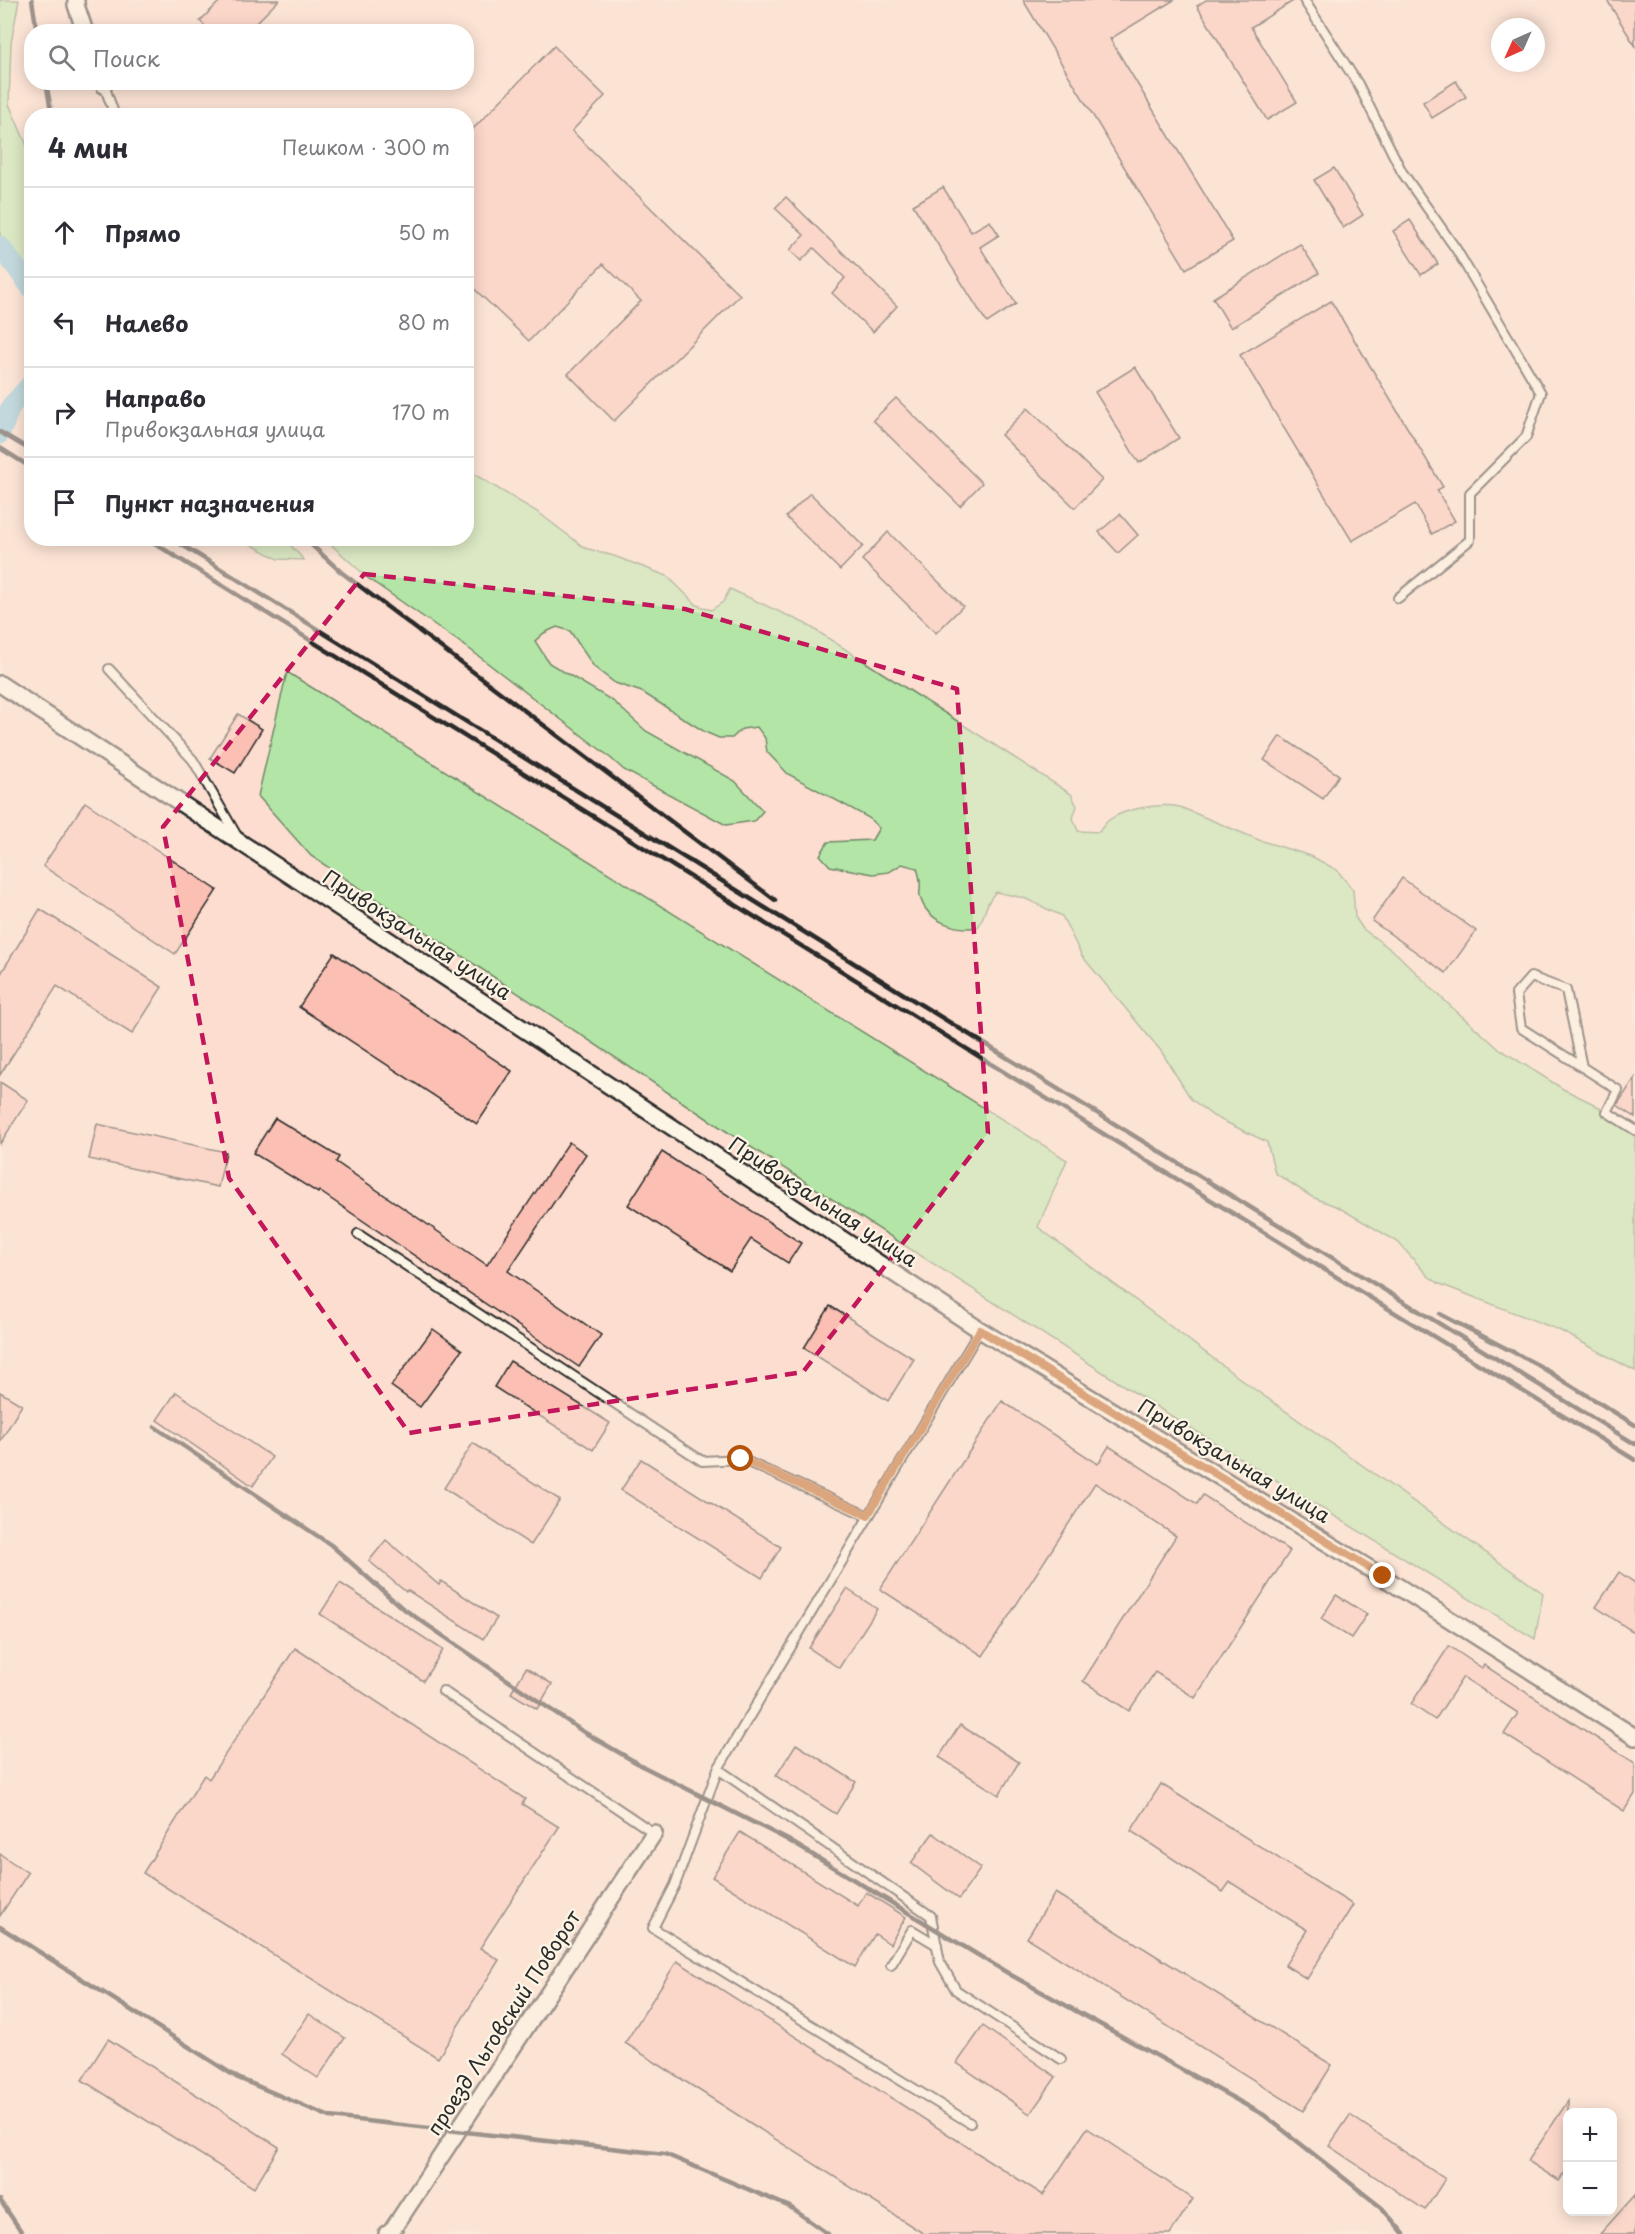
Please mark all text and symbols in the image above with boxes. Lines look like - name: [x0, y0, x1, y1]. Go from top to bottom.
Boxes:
- north arrow: [1491, 18, 1545, 72]
- search box: [24, 24, 474, 90]
- icon: search: [45, 41, 78, 74]
- text: Поиск: [93, 41, 160, 74]
- text: 4 мин: [48, 128, 129, 167]
- text: Пешком · 300 m: [282, 132, 450, 162]
- icon: ahead: [48, 216, 81, 249]
- text: Прямо: [105, 216, 180, 249]
- text: 50 m: [398, 217, 450, 247]
- icon: left: [48, 306, 81, 339]
- text: Налево: [105, 306, 188, 339]
- text: 80 m: [398, 307, 450, 337]
- text: Направо: [105, 381, 206, 414]
- icon: right: [48, 396, 81, 429]
- text: 170 m: [392, 397, 450, 427]
- text: Привокзальная улица: [105, 414, 325, 444]
- icon: arrive: [48, 486, 81, 519]
- text: Пункт назначения: [105, 486, 315, 519]
- street label: Привокзальная улица: [317, 862, 518, 1007]
- street label: Привокзальная улица: [723, 1129, 924, 1274]
- street label: Привокзальная улица: [1133, 1391, 1337, 1530]
- route start: [727, 1445, 753, 1471]
- route end: [1369, 1562, 1395, 1588]
- street label: проезд Льговский Поворот: [419, 1904, 588, 2141]
- map controls: [1563, 2108, 1617, 2216]
- button: +: [1563, 2108, 1617, 2162]
- button: −: [1563, 2162, 1617, 2216]

